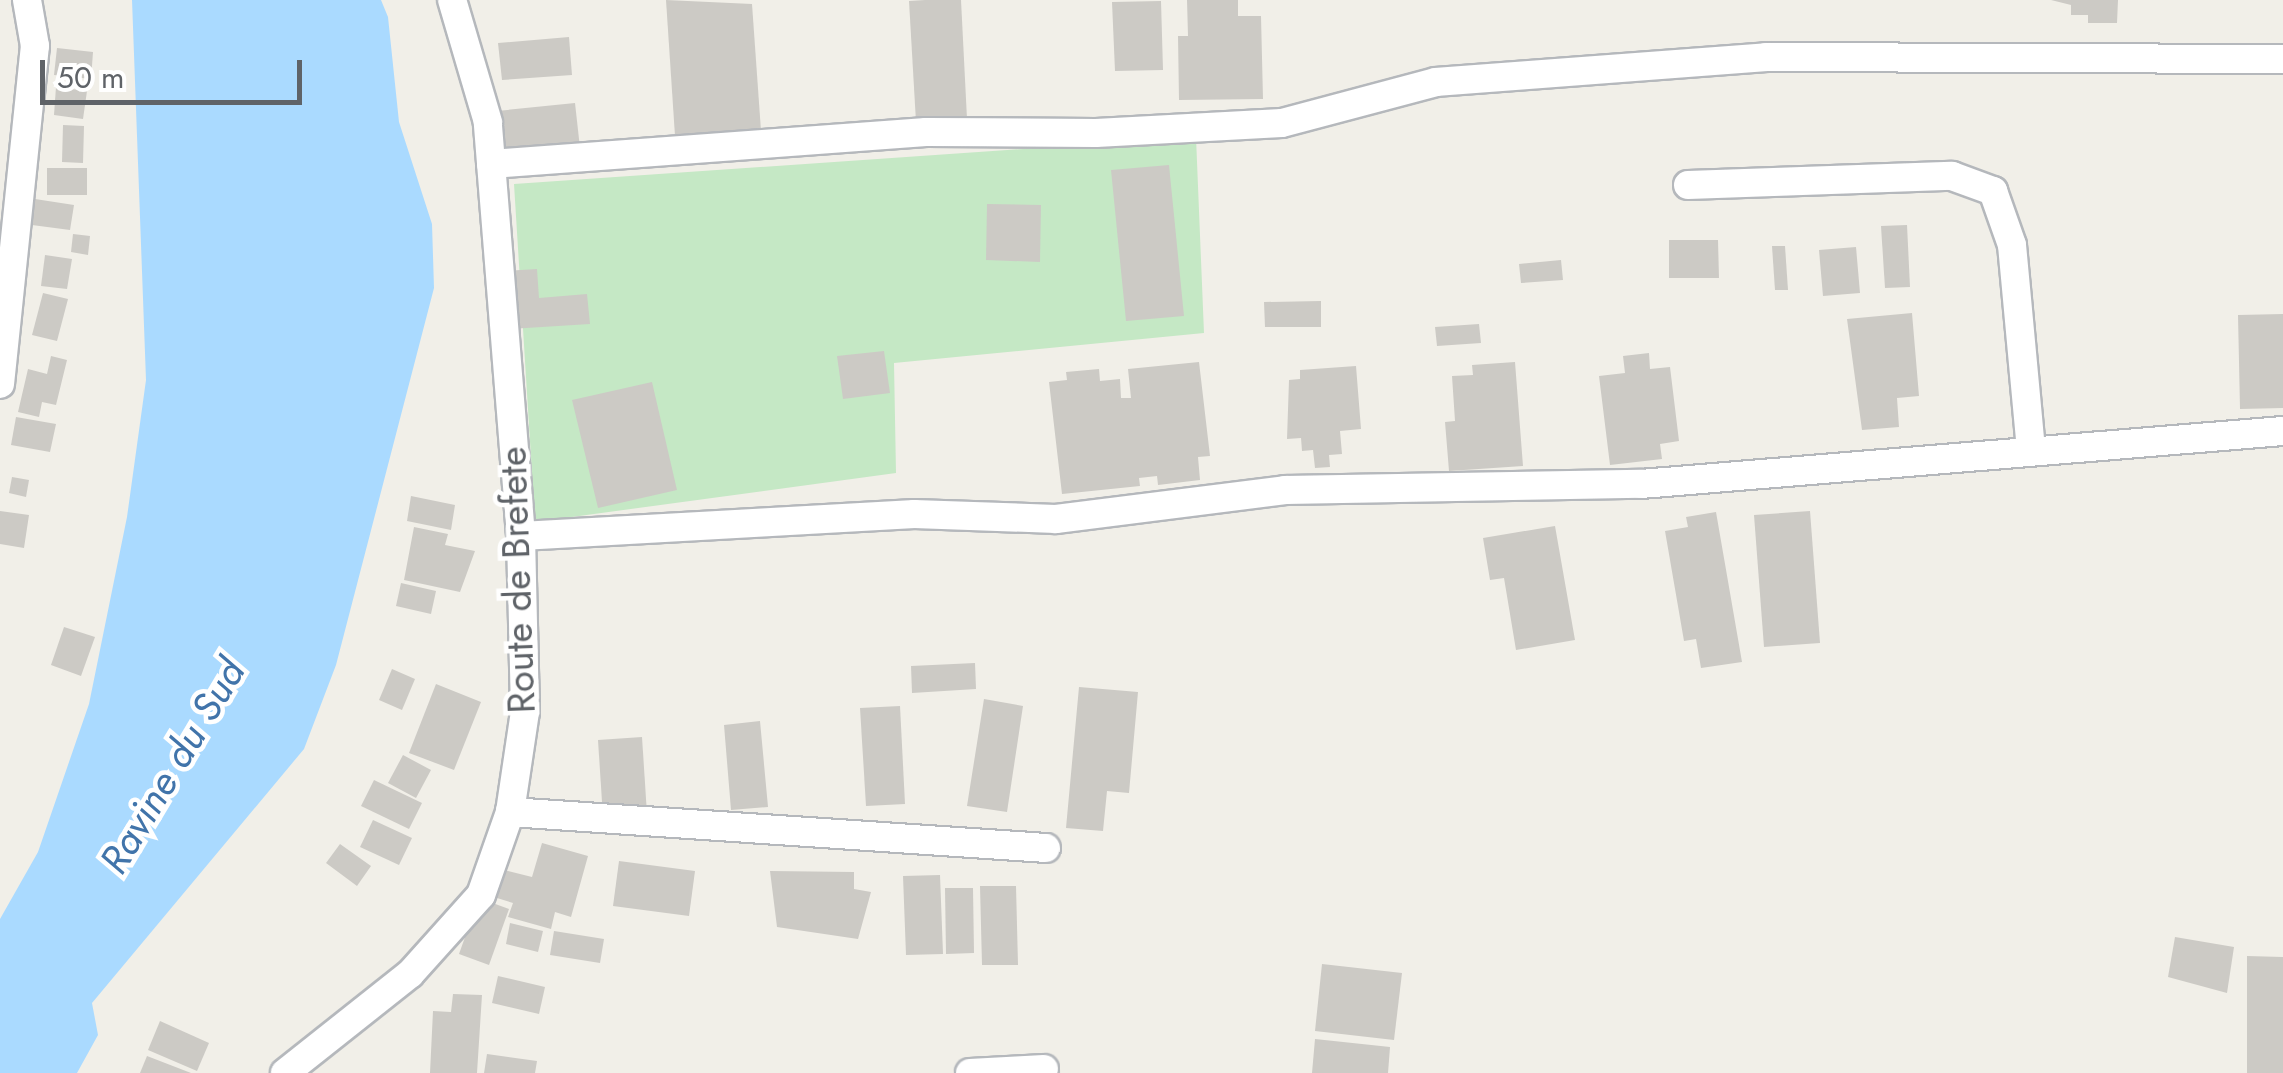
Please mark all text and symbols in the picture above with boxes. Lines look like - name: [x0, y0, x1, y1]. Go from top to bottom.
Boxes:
- scale bar: [45, 40, 308, 102]
- text: 50 m: [57, 56, 124, 99]
- street label: Route de Brefete: [490, 446, 544, 714]
- water label: Ravine du Sud: [89, 650, 255, 882]

